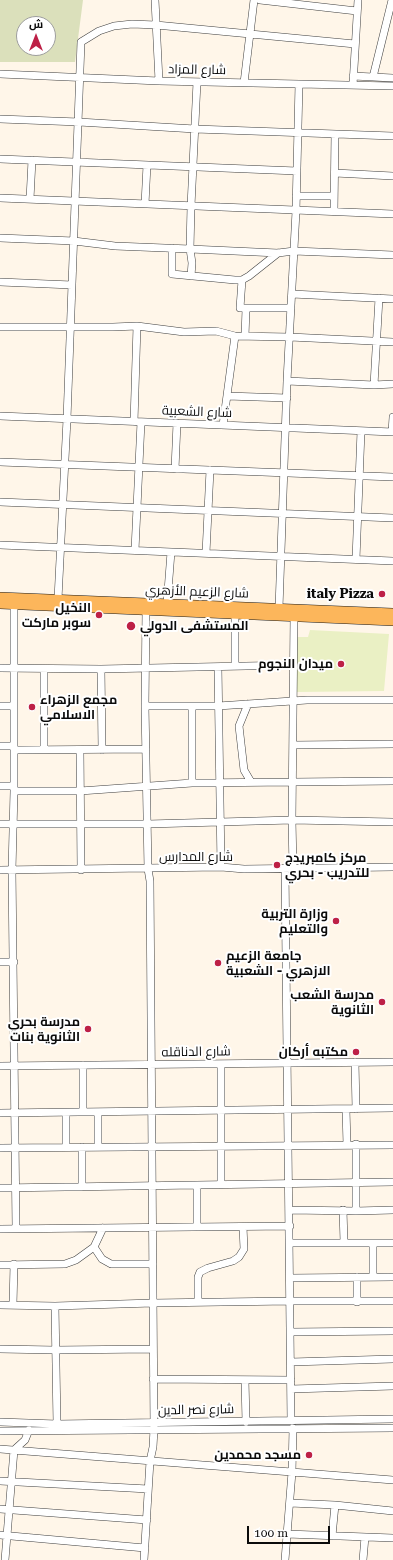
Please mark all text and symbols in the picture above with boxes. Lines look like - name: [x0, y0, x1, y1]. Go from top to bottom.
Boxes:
- north arrow: [16, 16, 56, 56]
- text: ش: [29, 18, 43, 31]
- street label: شارع المزاد: [168, 62, 226, 78]
- street label: شارع الشعبية: [162, 403, 232, 421]
- street label: شارع الزعيم الأزهري: [145, 582, 249, 602]
- place label: italy Pizza: [307, 586, 374, 602]
- marker: italy Pizza: [377, 589, 387, 599]
- place label: النخيل سوبر ماركت: [22, 600, 91, 631]
- marker: النخيل سوبر ماركت: [94, 610, 104, 620]
- place label: المستشفى الدولي: [140, 618, 249, 634]
- marker: المستشفى الدولي: [125, 620, 137, 632]
- place label: ميدان النجوم: [258, 656, 333, 672]
- marker: ميدان النجوم: [336, 659, 346, 669]
- place label: مجمع الزهراء الاسلامي: [40, 692, 117, 723]
- marker: مجمع الزهراء الاسلامي: [27, 702, 37, 712]
- street label: شارع المدارس: [159, 849, 233, 865]
- place label: مركز كامبريدج للتدريب - بحري: [285, 850, 369, 881]
- marker: مركز كامبريدج للتدريب - بحري: [272, 860, 282, 870]
- place label: وزارة التربية والتعليم: [261, 906, 328, 937]
- marker: وزارة التربية والتعليم: [331, 916, 341, 926]
- place label: جامعة الزعيم الازهري - الشعبية: [226, 948, 330, 979]
- marker: جامعة الزعيم الازهري - الشعبية: [213, 958, 223, 968]
- place label: مدرسة الشعب الثانوية: [290, 987, 374, 1018]
- marker: مدرسة الشعب الثانوية: [377, 997, 387, 1007]
- place label: مدرسة بحري الثانوية بنات: [8, 1014, 80, 1045]
- marker: مدرسة بحري الثانوية بنات: [83, 1024, 93, 1034]
- street label: شارع الدناقله: [161, 1044, 231, 1060]
- place label: مكتبه أركان: [279, 1044, 348, 1060]
- marker: مكتبه أركان: [351, 1047, 361, 1057]
- street label: شارع نصر الدين: [158, 1402, 234, 1418]
- place label: مسجد محمدين: [214, 1447, 301, 1463]
- marker: مسجد محمدين: [304, 1450, 314, 1460]
- scale bar: [249, 1518, 332, 1544]
- text: 100 m: [254, 1526, 288, 1540]

